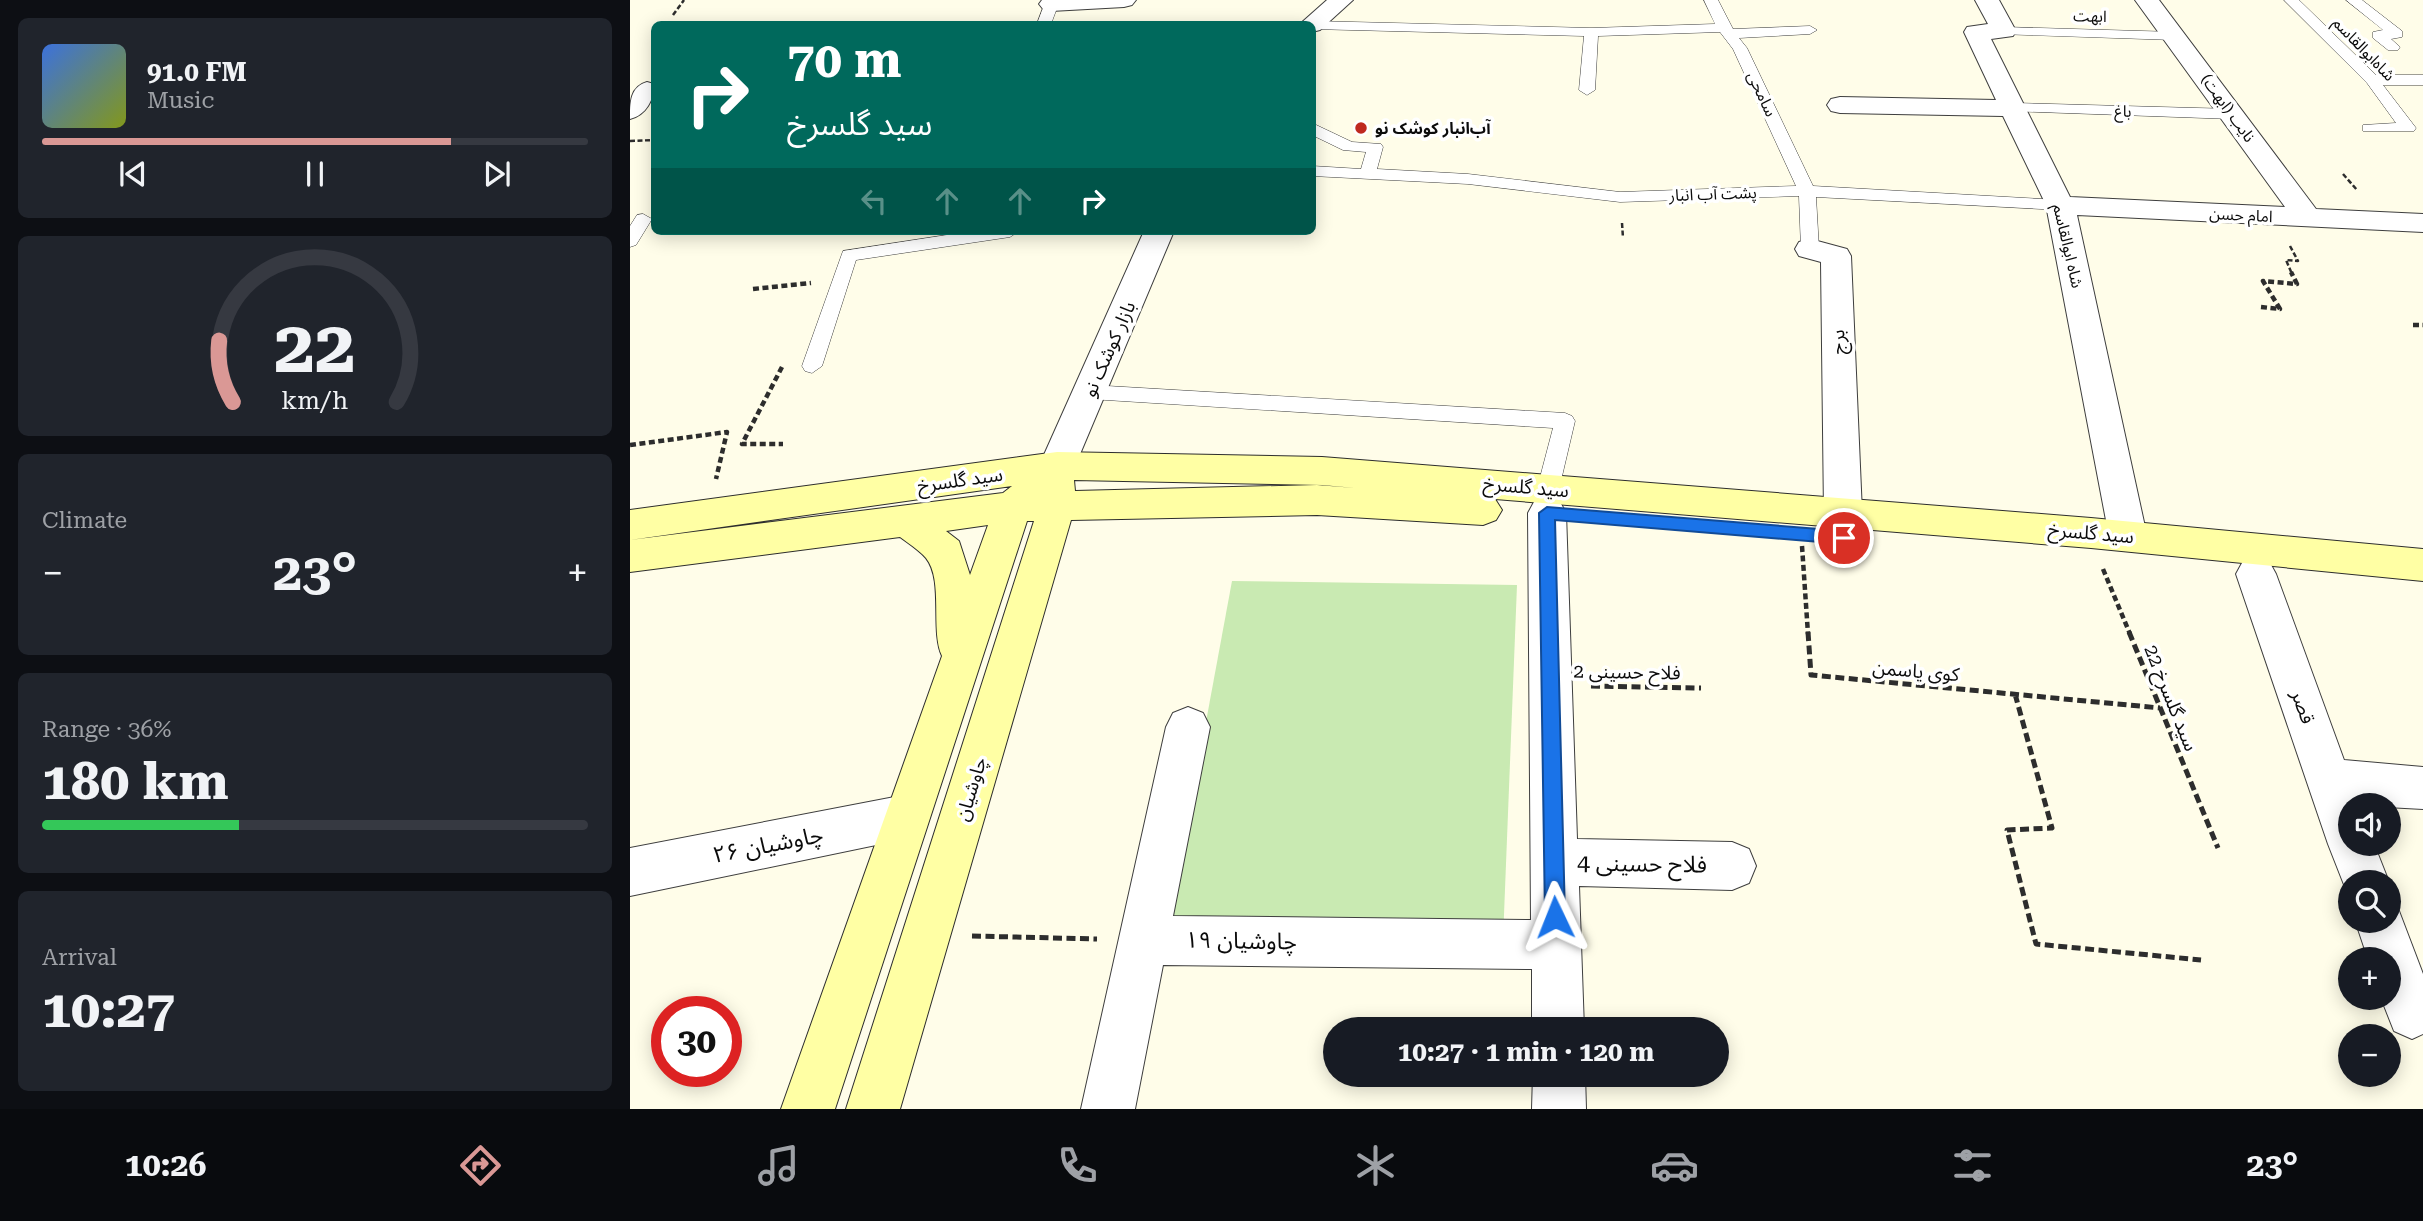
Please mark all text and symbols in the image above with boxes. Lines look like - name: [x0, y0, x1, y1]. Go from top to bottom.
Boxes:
- street label: ابهت: [2073, 6, 2107, 26]
- street label: شاه‌ابوالقاسم: [2327, 13, 2399, 87]
- text: 70 m: [787, 32, 902, 89]
- icon: right: [672, 49, 763, 140]
- text: 91.0 FM: [147, 57, 247, 87]
- street label: سامحی: [1743, 68, 1781, 120]
- street label: نایب (ابهت): [2197, 70, 2259, 146]
- text: Music: [147, 87, 214, 114]
- street label: باغ: [2114, 101, 2132, 124]
- text: سید گلسرخ: [787, 105, 932, 143]
- place label: آب‌انبار کوشک نو: [1375, 118, 1491, 138]
- marker: آب‌انبار کوشک نو: [1353, 120, 1369, 136]
- icon: previous: [114, 155, 152, 193]
- icon: pause: [296, 155, 334, 193]
- icon: next: [478, 155, 516, 193]
- icon: left: [855, 182, 893, 220]
- icon: ahead: [928, 182, 966, 220]
- icon: ahead: [1001, 182, 1039, 220]
- icon: right: [1074, 182, 1112, 220]
- street label: پشت آب انبار: [1668, 183, 1757, 206]
- street label: شاه ابوالقاسم: [2046, 202, 2087, 290]
- street label: امام حسن: [2209, 204, 2273, 229]
- street label: بازار کوشک نو: [1078, 297, 1140, 401]
- text: 22: [274, 306, 356, 391]
- street label: برج: [1826, 329, 1852, 355]
- text: km/h: [282, 386, 348, 415]
- street label: سید گلسرخ: [916, 463, 1005, 499]
- street label: سید گلسرخ: [1482, 472, 1570, 504]
- text: Climate: [42, 507, 127, 534]
- pin: [1814, 508, 1874, 568]
- street label: سید گلسرخ: [2047, 518, 2135, 550]
- icon: arrive: [1825, 519, 1863, 557]
- text: 23°: [273, 542, 357, 603]
- text: −: [42, 551, 63, 595]
- text: +: [567, 551, 588, 595]
- street label: سید گلسرخ 22: [2137, 642, 2203, 755]
- street label: کوی یاسمن: [1872, 656, 1961, 686]
- street label: فلاح حسینی 2: [1573, 660, 1681, 686]
- street label: قصر: [2286, 686, 2320, 727]
- text: Range · 36%: [42, 716, 171, 743]
- text: 180 km: [42, 751, 229, 812]
- street label: چاوشیان: [950, 754, 993, 824]
- map controls: [2338, 793, 2401, 1087]
- button: sound: [2338, 793, 2401, 856]
- street label: چاوشیان ۲۶: [711, 821, 826, 870]
- street label: فلاح حسینی 4: [1577, 849, 1707, 882]
- button: search: [2338, 870, 2401, 933]
- position arrow: [1518, 880, 1592, 954]
- street label: چاوشیان ۱۹: [1185, 927, 1297, 957]
- text: Arrival: [42, 944, 117, 971]
- button: +: [2338, 947, 2401, 1010]
- text: 10:27: [42, 979, 175, 1040]
- speed limit sign: 30: [651, 996, 742, 1087]
- button: −: [2338, 1024, 2401, 1087]
- text: 10:27 · 1 min · 120 m: [1398, 1037, 1654, 1067]
- icon: directions: [456, 1141, 505, 1190]
- icon: music: [754, 1141, 803, 1190]
- icon: phone: [1053, 1141, 1102, 1190]
- icon: climate: [1351, 1141, 1400, 1190]
- icon: car: [1650, 1141, 1699, 1190]
- icon: filters: [1948, 1141, 1997, 1190]
- text: 10:26: [125, 1146, 206, 1184]
- text: 23°: [2246, 1146, 2298, 1184]

